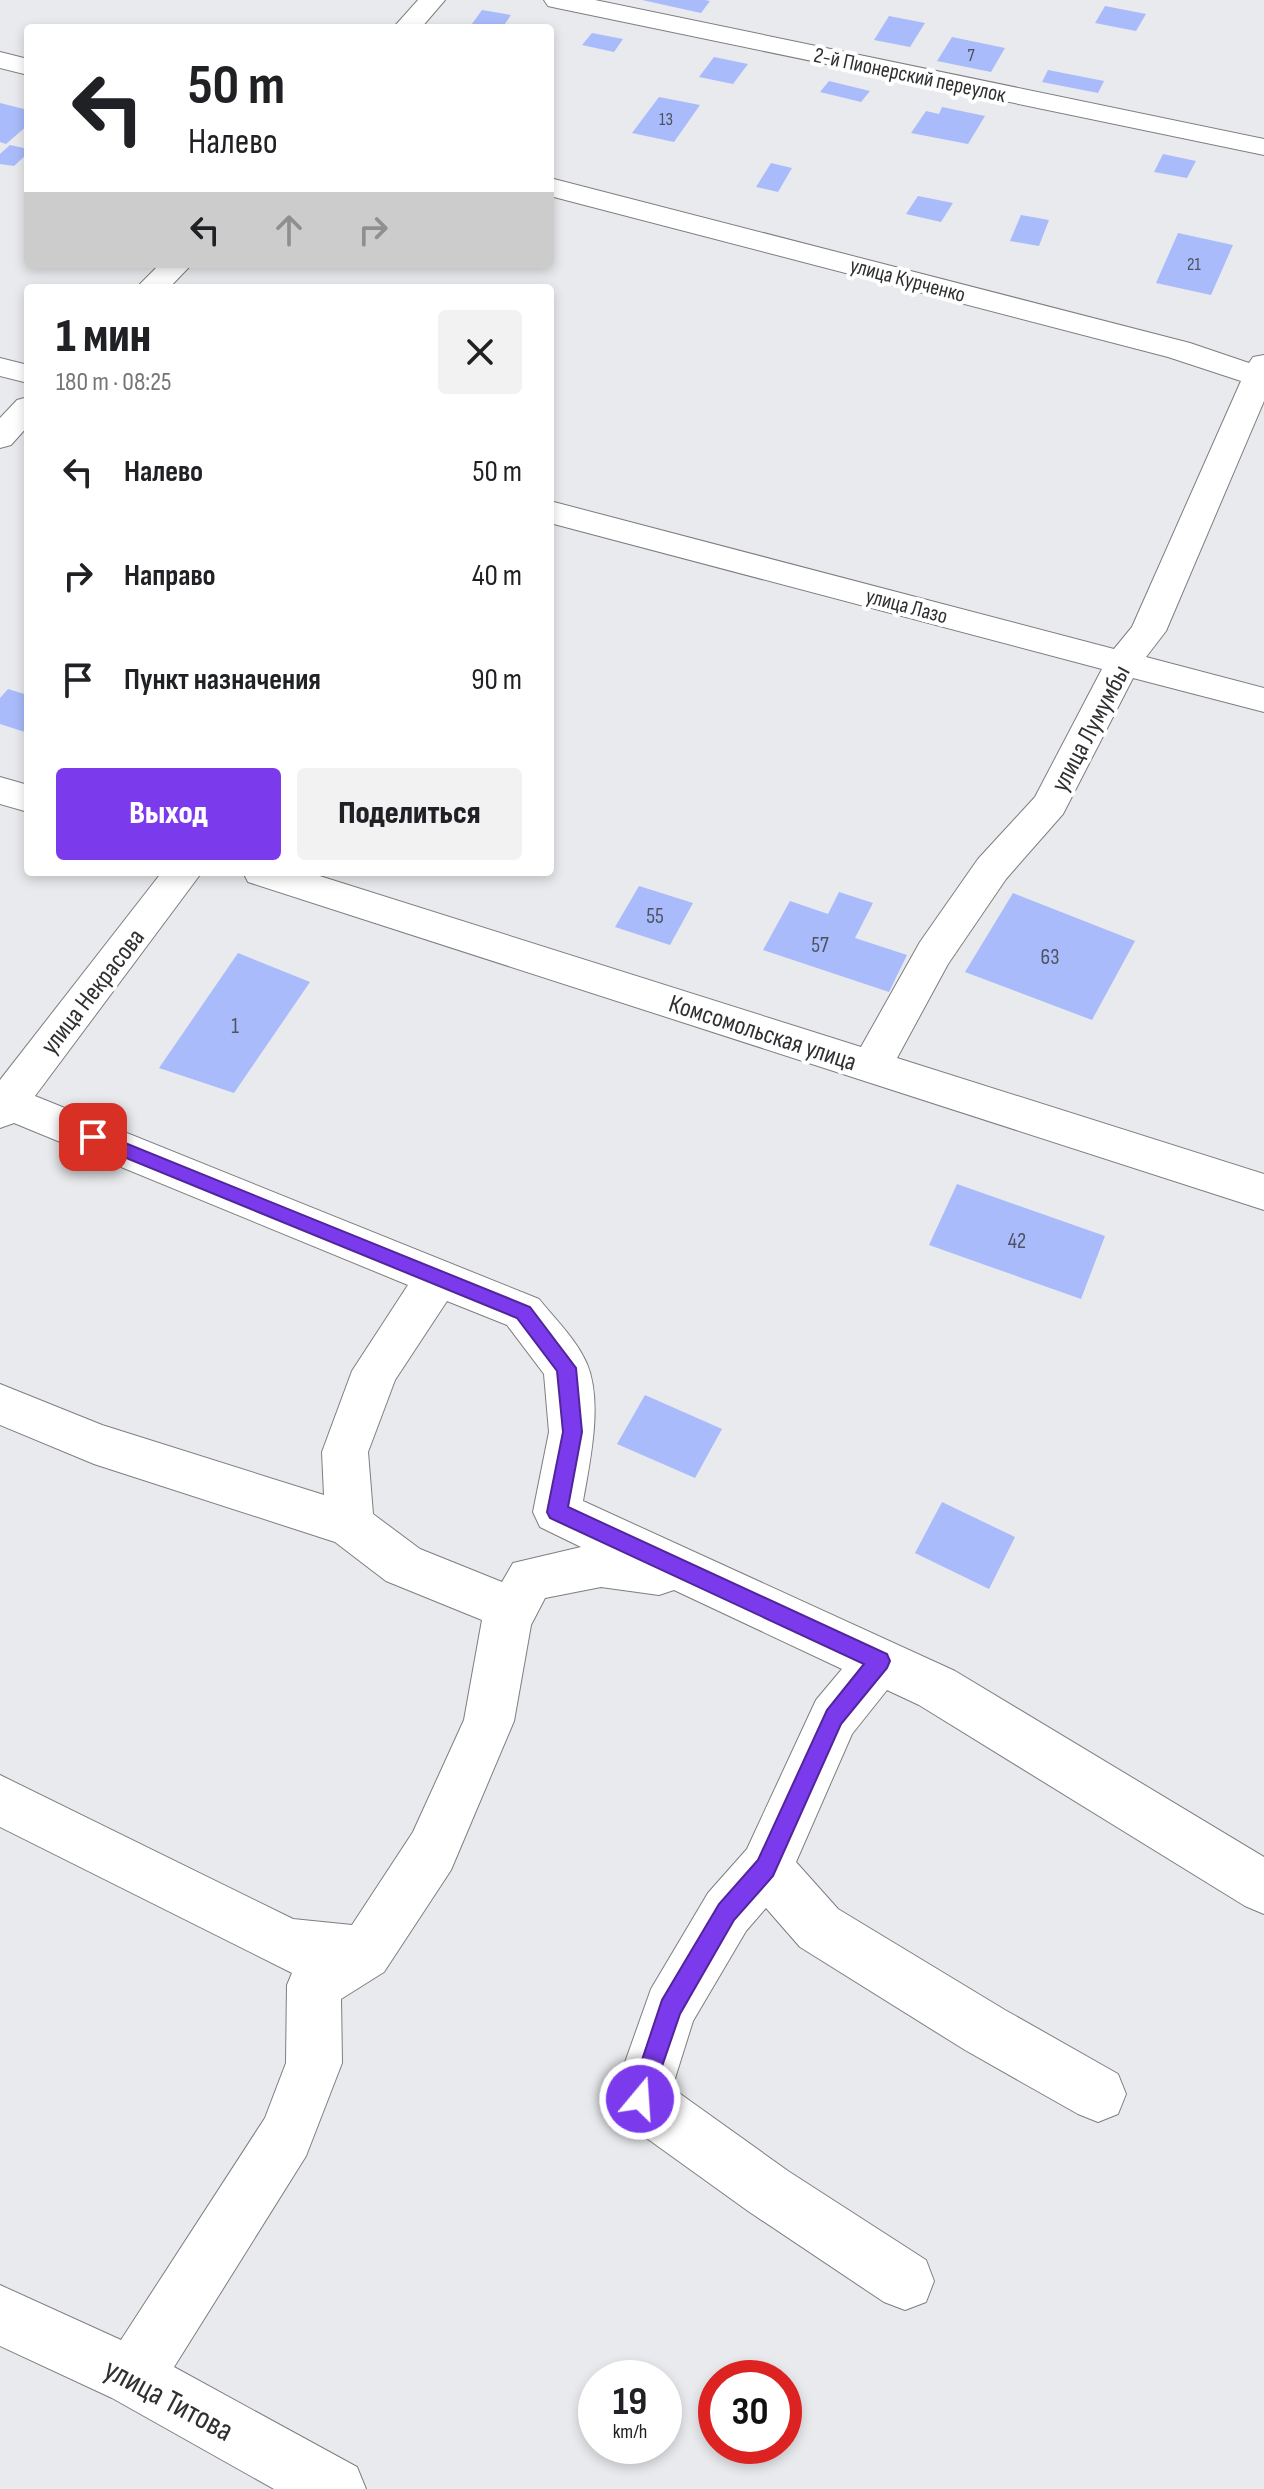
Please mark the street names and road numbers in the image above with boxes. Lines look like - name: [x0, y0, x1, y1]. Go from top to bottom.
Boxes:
- street label: 2-й Пионерский переулок: [811, 42, 1009, 109]
- street label: улица Курченко: [847, 252, 968, 309]
- street label: улица Лазо: [863, 583, 951, 630]
- street label: улица Лумумбы: [1045, 660, 1138, 797]
- street label: улица Некрасова: [35, 923, 152, 1061]
- street label: Комсомольская улица: [665, 989, 860, 1078]
- street label: улица Титова: [97, 2350, 240, 2451]

